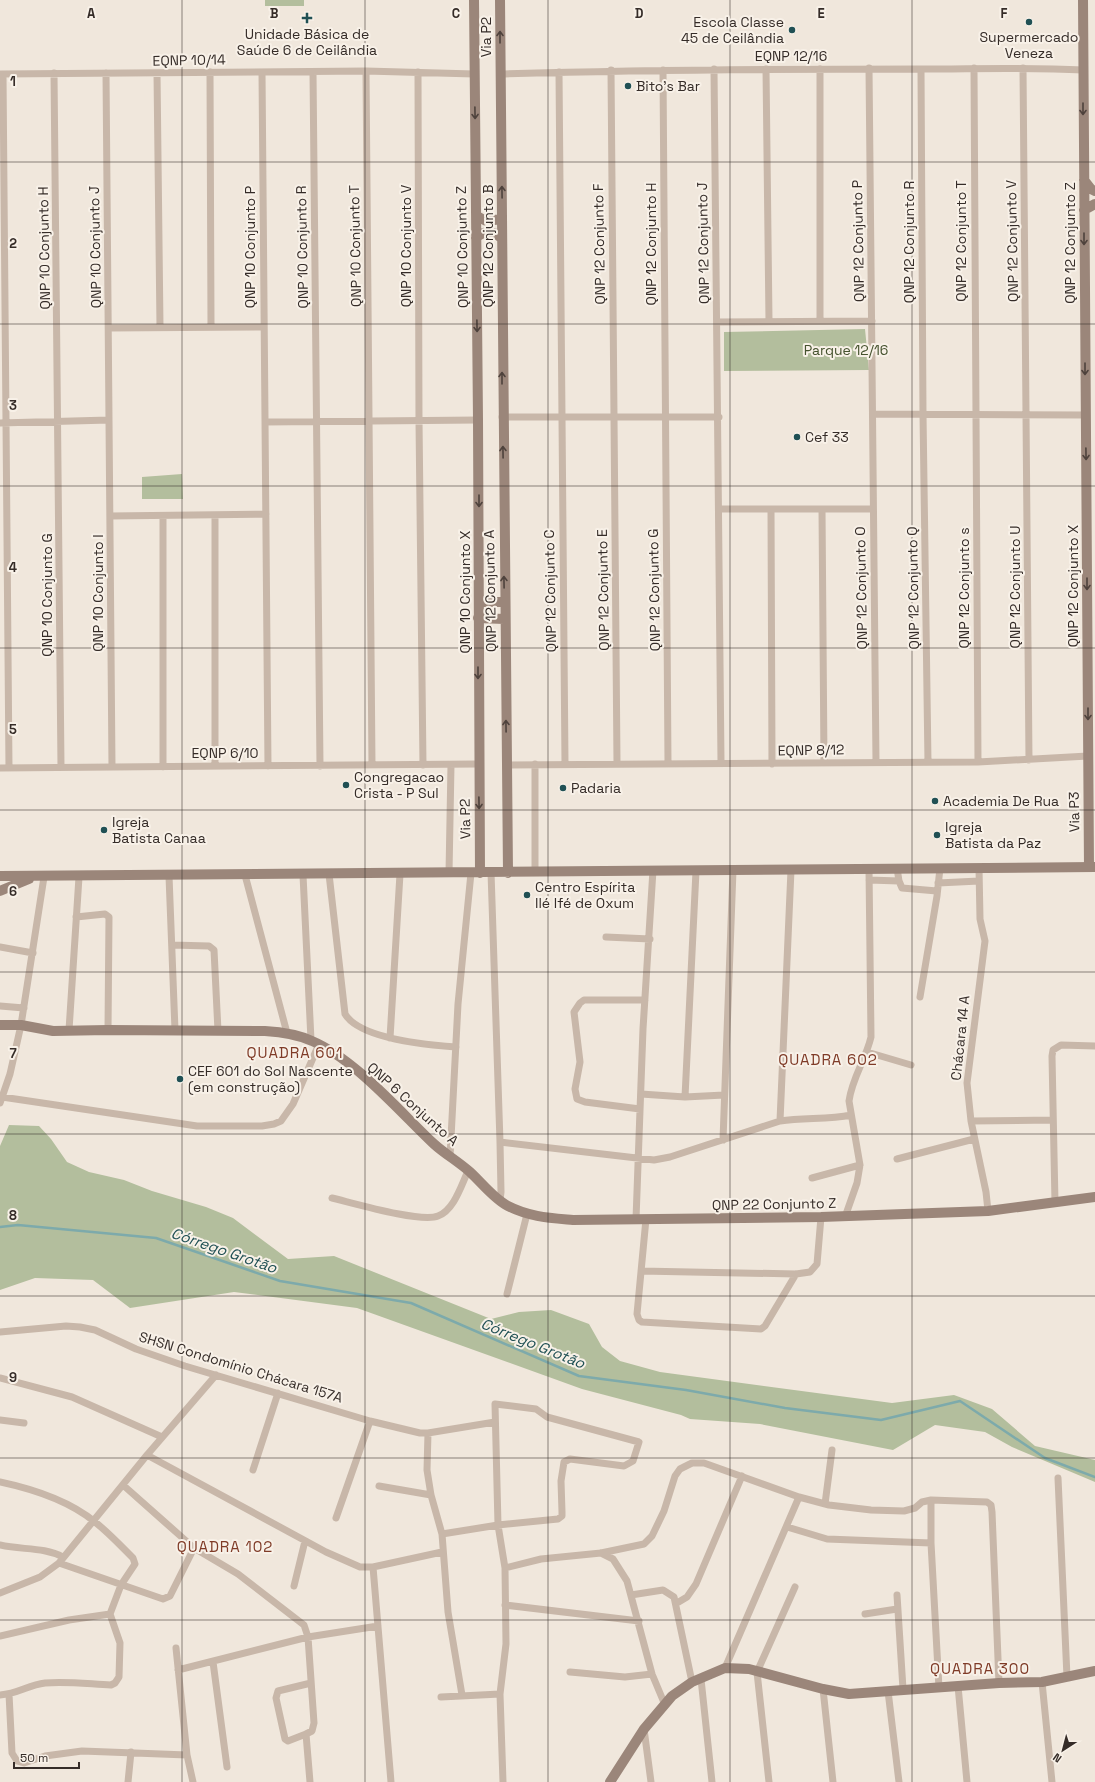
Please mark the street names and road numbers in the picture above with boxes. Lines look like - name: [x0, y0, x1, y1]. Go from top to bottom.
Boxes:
- street label: Via P2: [477, 17, 495, 57]
- street label: EQNP 12/16: [755, 47, 827, 65]
- street label: EQNP 10/14: [152, 50, 226, 70]
- street label: QNP 12 Conjunto V: [1002, 179, 1022, 302]
- street label: QNP 12 Conjunto P: [848, 180, 868, 302]
- street label: QNP 12 Conjunto T: [952, 180, 970, 302]
- street label: QNP 12 Conjunto R: [900, 181, 918, 303]
- street label: QNP 12 Conjunto J: [693, 182, 713, 304]
- street label: QNP 12 Conjunto Z: [1061, 182, 1079, 304]
- street label: QNP 12 Conjunto F: [589, 183, 609, 305]
- street label: QNP 12 Conjunto H: [642, 183, 660, 305]
- street label: QNP 10 Conjunto V: [397, 184, 415, 307]
- street label: QNP 10 Conjunto R: [292, 185, 312, 309]
- street label: QNP 10 Conjunto T: [345, 185, 365, 307]
- street label: QNP 12 Conjunto B: [479, 185, 497, 307]
- street label: QNP 10 Conjunto H: [34, 186, 54, 310]
- street label: QNP 10 Conjunto J: [85, 186, 105, 308]
- street label: QNP 10 Conjunto P: [241, 186, 259, 308]
- street label: QNP 10 Conjunto Z: [452, 186, 472, 308]
- street label: QNP 12 Conjunto X: [1064, 525, 1082, 647]
- street label: QNP 12 Conjunto O: [851, 526, 871, 650]
- street label: QNP 12 Conjunto Q: [903, 526, 923, 650]
- street label: QNP 12 Conjunto U: [1006, 526, 1024, 648]
- street label: QNP 12 Conjunto s: [955, 527, 973, 649]
- street label: QNP 12 Conjunto G: [644, 528, 664, 652]
- street label: QNP 12 Conjunto E: [593, 529, 613, 651]
- street label: QNP 10 Conjunto X: [456, 530, 474, 654]
- street label: QNP 12 Conjunto A: [480, 530, 500, 652]
- street label: QNP 12 Conjunto C: [540, 530, 560, 652]
- street label: QNP 10 Conjunto G: [38, 533, 56, 657]
- street label: QNP 10 Conjunto I: [89, 534, 107, 652]
- street label: EQNP 8/12: [777, 740, 845, 760]
- street label: EQNP 6/10: [191, 744, 259, 762]
- street label: Via P3: [1065, 792, 1083, 832]
- street label: Via P2: [456, 799, 474, 839]
- street label: Chácara 14 A: [947, 994, 973, 1081]
- street label: QNP 6 Conjunto A: [364, 1058, 462, 1150]
- street label: QNP 22 Conjunto Z: [712, 1194, 836, 1214]
- street label: SHSN Condomínio Chácara 157A: [137, 1327, 345, 1407]

